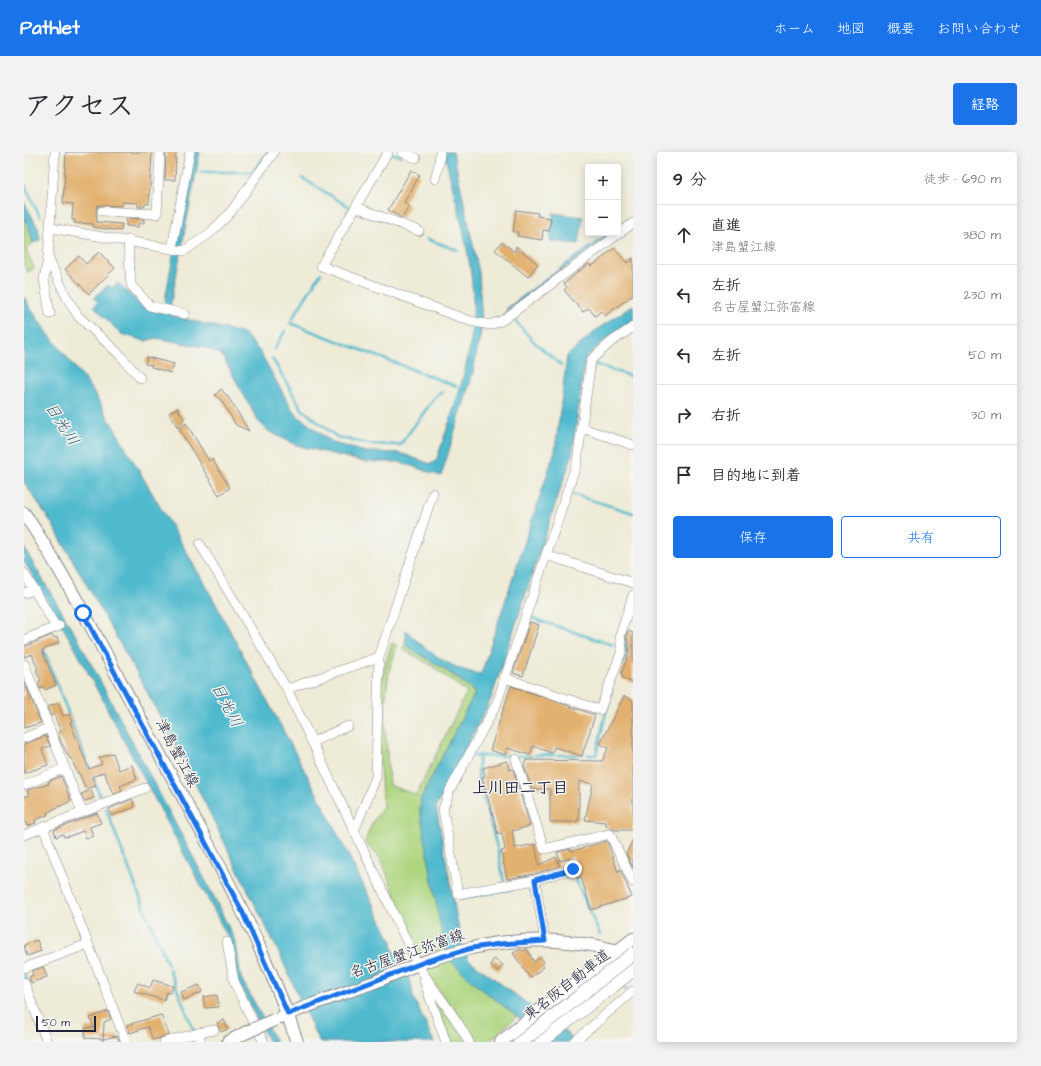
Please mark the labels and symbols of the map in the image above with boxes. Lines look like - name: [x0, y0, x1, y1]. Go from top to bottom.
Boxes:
- water label: 日光川: [40, 398, 84, 450]
- route start: [74, 604, 92, 622]
- water label: 日光川: [206, 679, 248, 731]
- street label: 津島蟹江線: [150, 715, 204, 791]
- district label: 上川田二丁目: [472, 777, 568, 799]
- route end: [564, 860, 582, 878]
- street label: 名古屋蟹江弥富線: [347, 925, 467, 983]
- street label: 東名阪自動車道: [519, 944, 615, 1026]
- scale bar: [36, 1014, 96, 1033]

